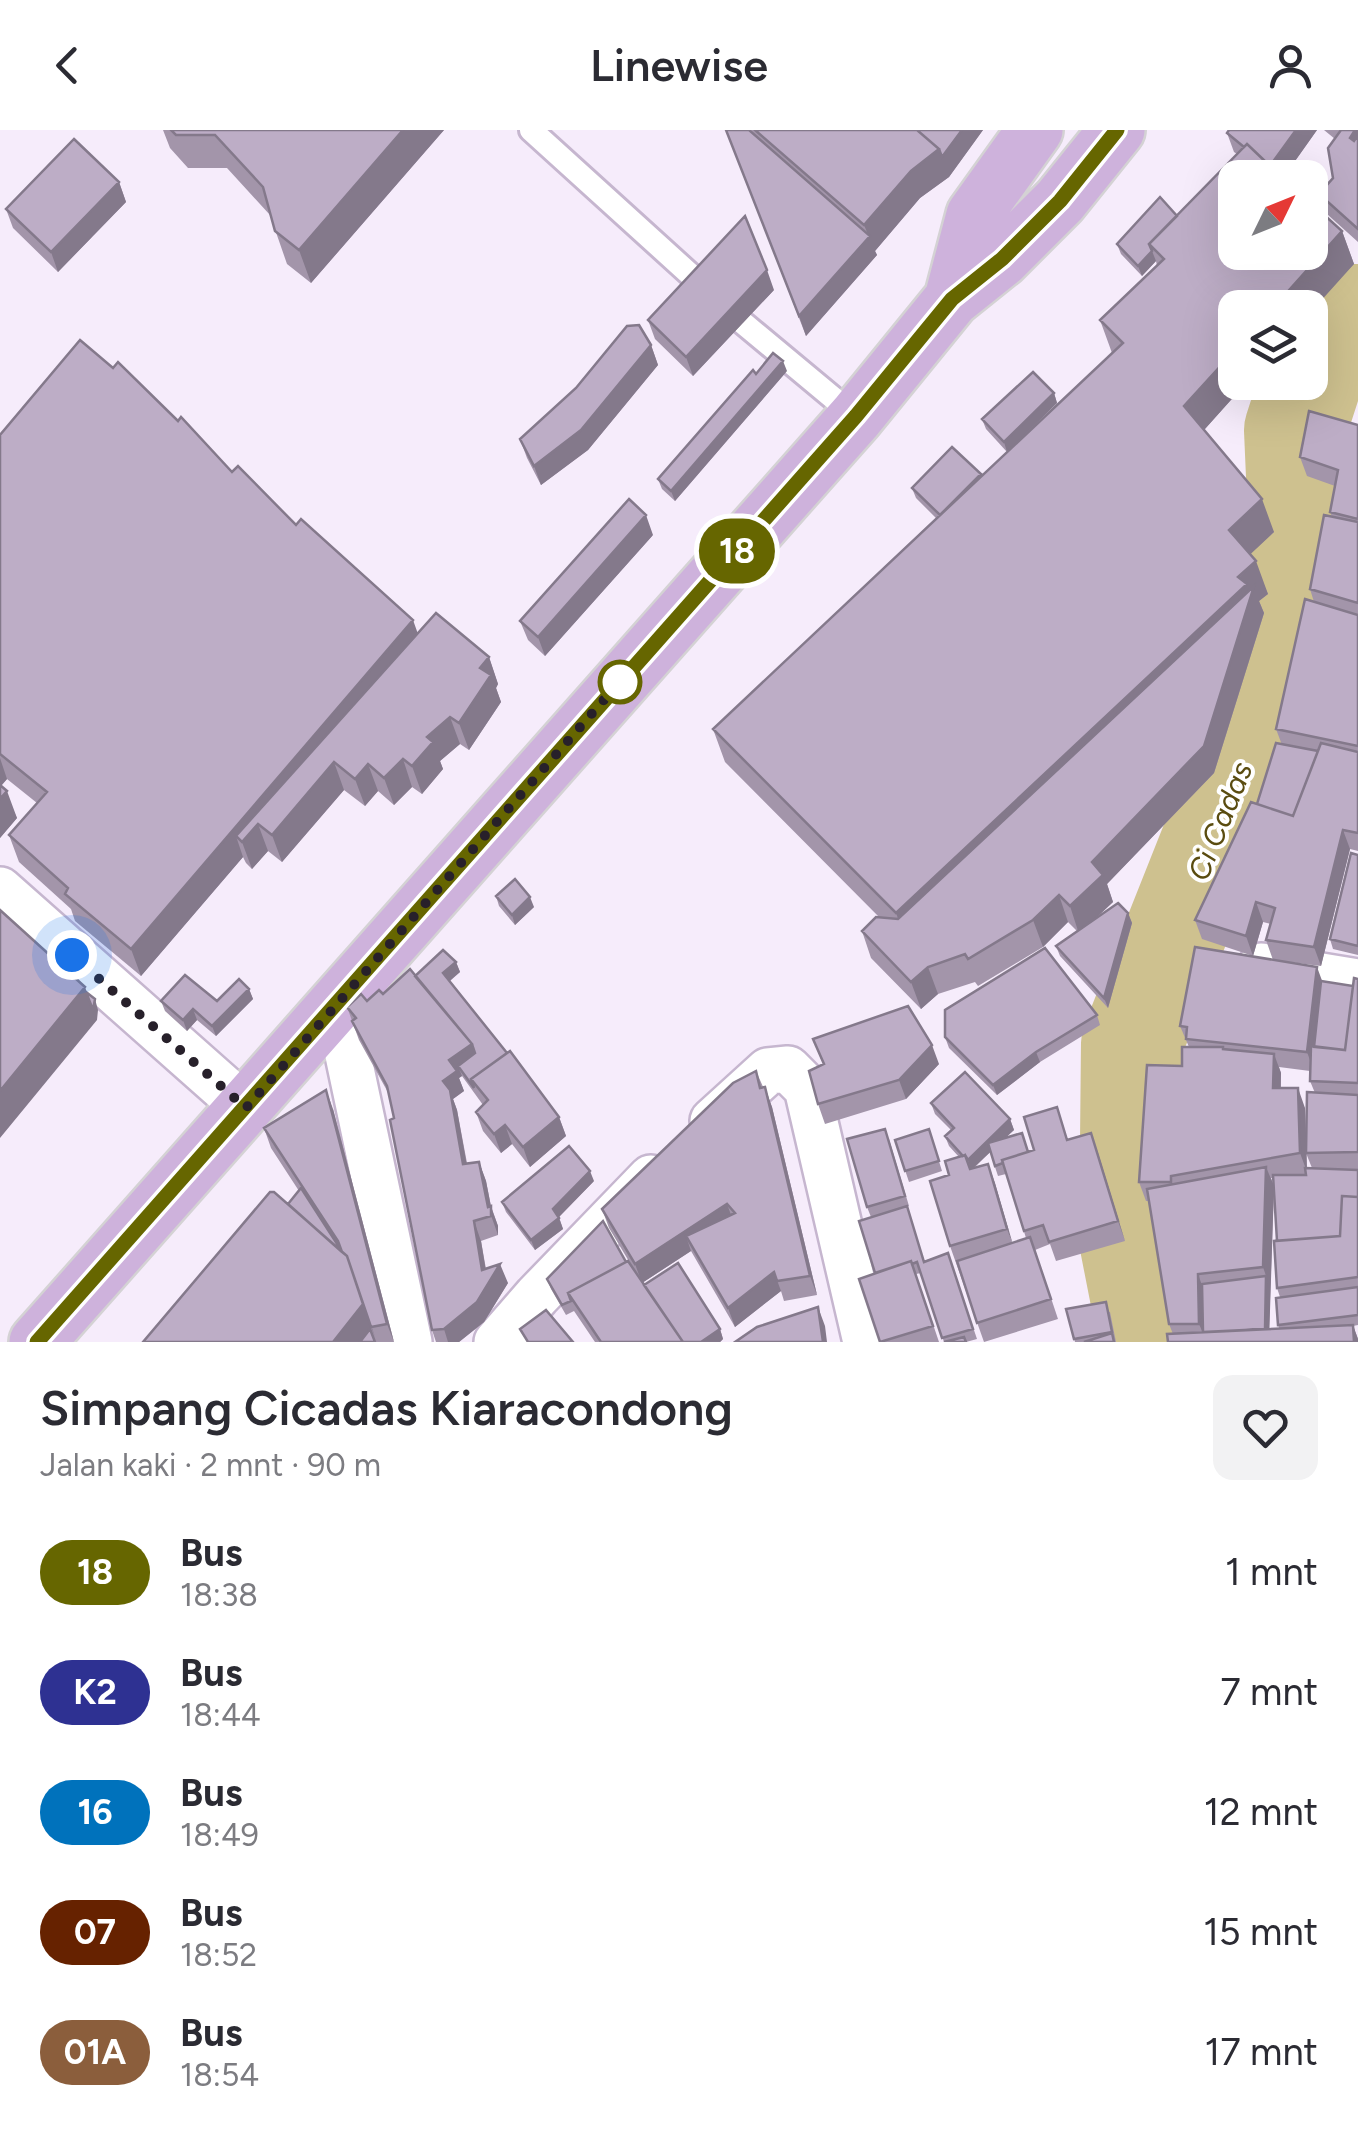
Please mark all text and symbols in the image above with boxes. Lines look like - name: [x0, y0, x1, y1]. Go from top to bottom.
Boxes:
- icon: back: [40, 38, 95, 93]
- text: Linewise: [590, 38, 768, 92]
- icon: person: [1263, 38, 1318, 93]
- north arrow: [1218, 160, 1328, 270]
- map controls: [1218, 160, 1328, 400]
- button: layers: [1218, 290, 1328, 400]
- line badge: 18: [692, 518, 782, 584]
- text: 18: [719, 530, 755, 572]
- unlabelled marker: [599, 661, 641, 703]
- water label: Ci Cadas: [1179, 756, 1261, 886]
- your location: [47, 930, 97, 980]
- button: heart: [1213, 1375, 1318, 1480]
- text: Simpang Cicadas Kiaracondong: [40, 1379, 733, 1437]
- text: Jalan kaki · 2 mnt · 90 m: [40, 1446, 381, 1484]
- text: Bus: [180, 1530, 243, 1576]
- text: 1 mnt: [1225, 1549, 1318, 1595]
- text: 18: [77, 1551, 113, 1593]
- text: 18:38: [180, 1576, 258, 1614]
- text: Bus: [180, 1650, 243, 1696]
- text: 7 mnt: [1220, 1669, 1318, 1715]
- text: K2: [73, 1671, 117, 1713]
- text: 18:44: [180, 1696, 261, 1734]
- text: Bus: [180, 1770, 243, 1816]
- text: 12 mnt: [1204, 1789, 1318, 1835]
- text: 16: [77, 1791, 113, 1833]
- text: 18:49: [180, 1816, 259, 1854]
- text: Bus: [180, 1890, 243, 1936]
- text: 15 mnt: [1203, 1909, 1318, 1955]
- text: 07: [74, 1911, 116, 1953]
- text: 18:52: [180, 1936, 257, 1974]
- text: Bus: [180, 2010, 243, 2056]
- text: 17 mnt: [1205, 2029, 1318, 2075]
- text: 01A: [64, 2031, 126, 2073]
- text: 18:54: [180, 2056, 259, 2094]

